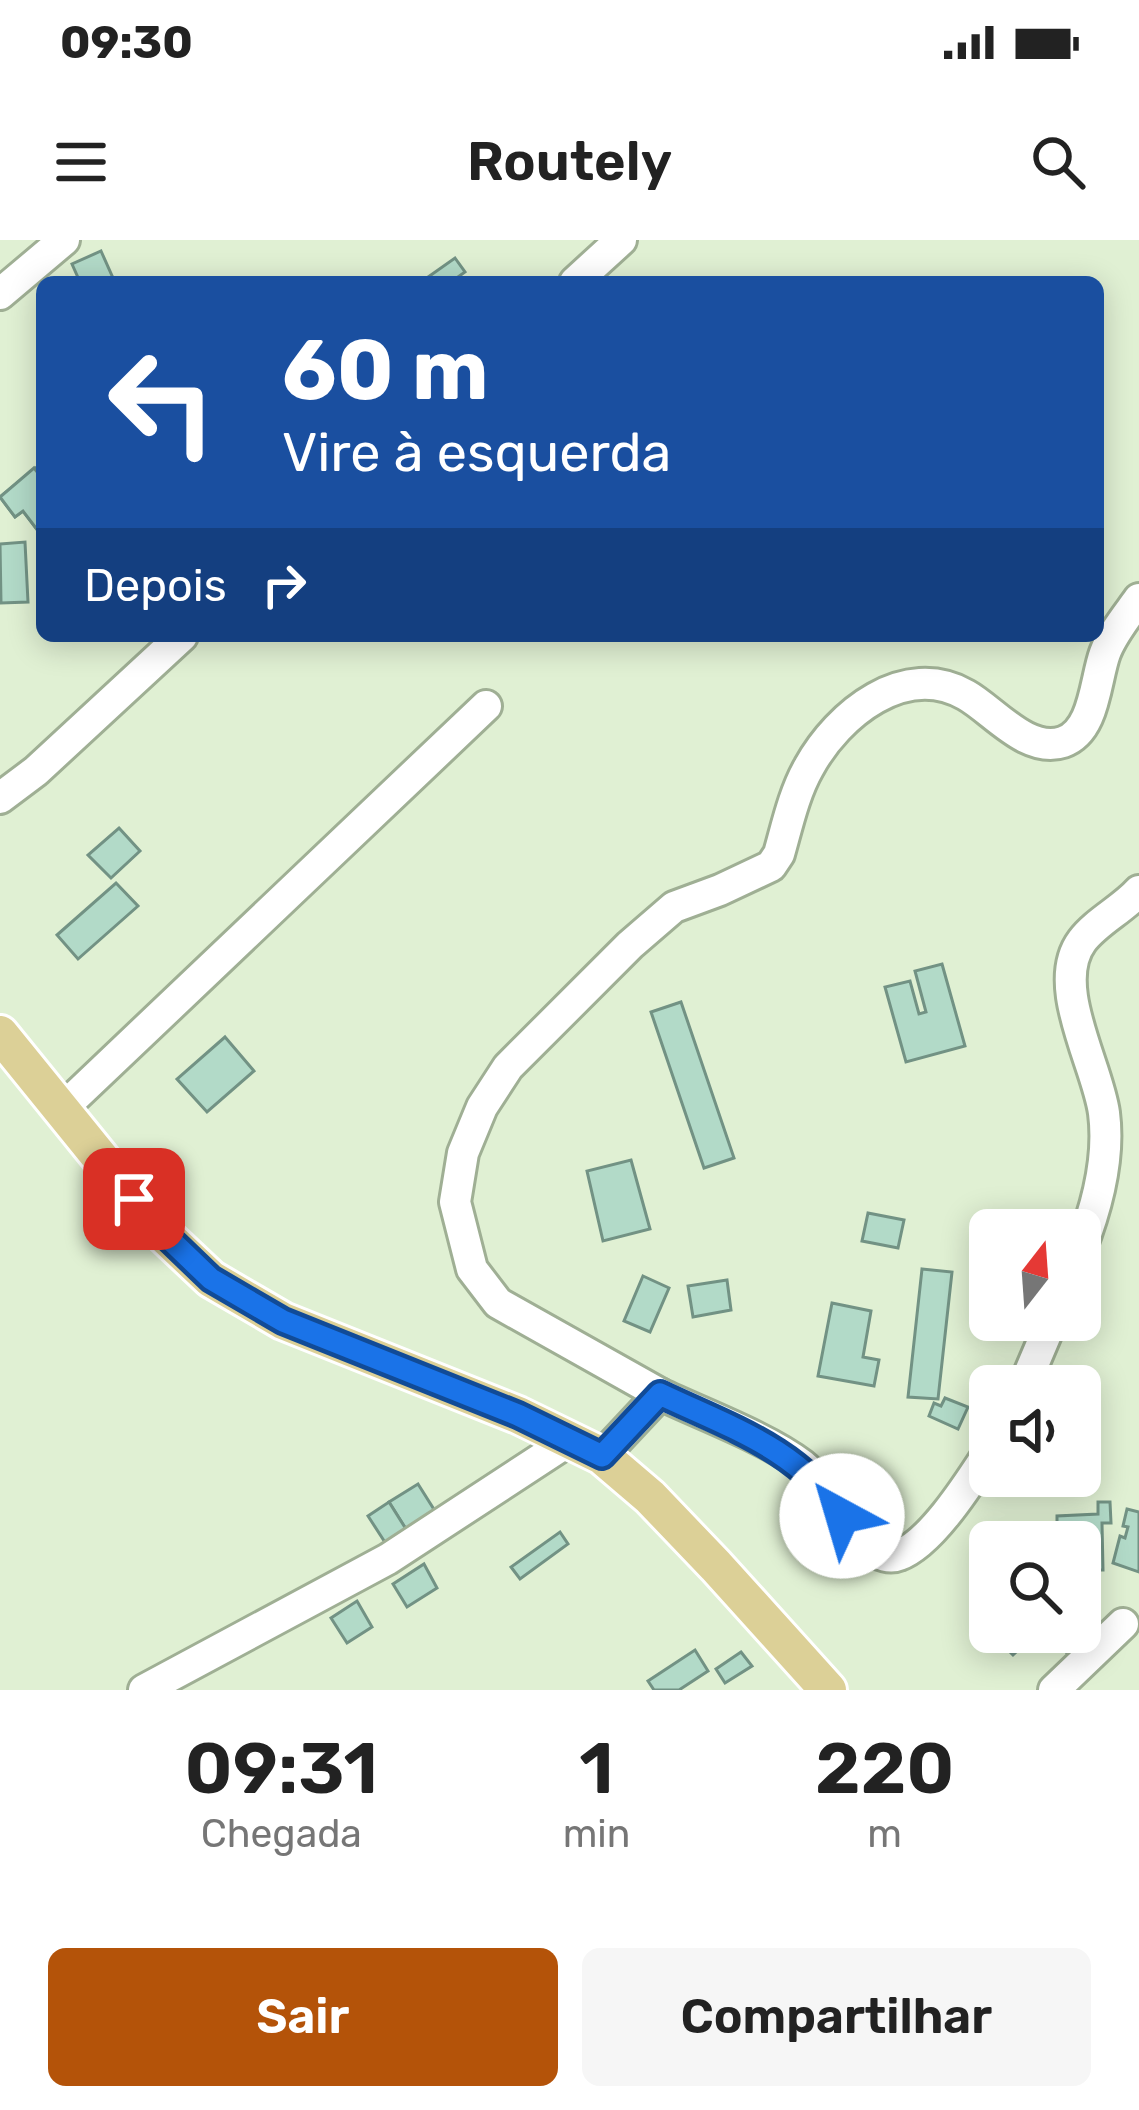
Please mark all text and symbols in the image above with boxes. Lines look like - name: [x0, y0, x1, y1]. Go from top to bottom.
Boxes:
- text: 09:30: [60, 16, 193, 69]
- icon: menu: [48, 129, 114, 195]
- icon: search: [1025, 129, 1091, 195]
- text: Routely: [467, 130, 672, 194]
- text: 60 m: [282, 320, 489, 420]
- icon: left: [84, 324, 240, 480]
- text: Vire à esquerda: [282, 421, 671, 485]
- icon: right: [251, 552, 317, 618]
- text: Depois: [84, 559, 227, 612]
- pin: [83, 1148, 185, 1250]
- icon: arrive: [101, 1166, 167, 1232]
- north arrow: [969, 1209, 1101, 1341]
- map controls: [969, 1209, 1101, 1653]
- button: sound: [969, 1365, 1101, 1497]
- position arrow: [779, 1453, 905, 1579]
- button: search: [969, 1521, 1101, 1653]
- text: 09:31: [185, 1726, 378, 1811]
- text: 1: [579, 1726, 614, 1811]
- text: 220: [815, 1726, 954, 1811]
- text: Chegada: [201, 1811, 362, 1857]
- text: min: [563, 1811, 630, 1857]
- text: m: [867, 1811, 902, 1857]
- button: Sair: [48, 1948, 558, 2086]
- button: Compartilhar: [582, 1948, 1091, 2086]

